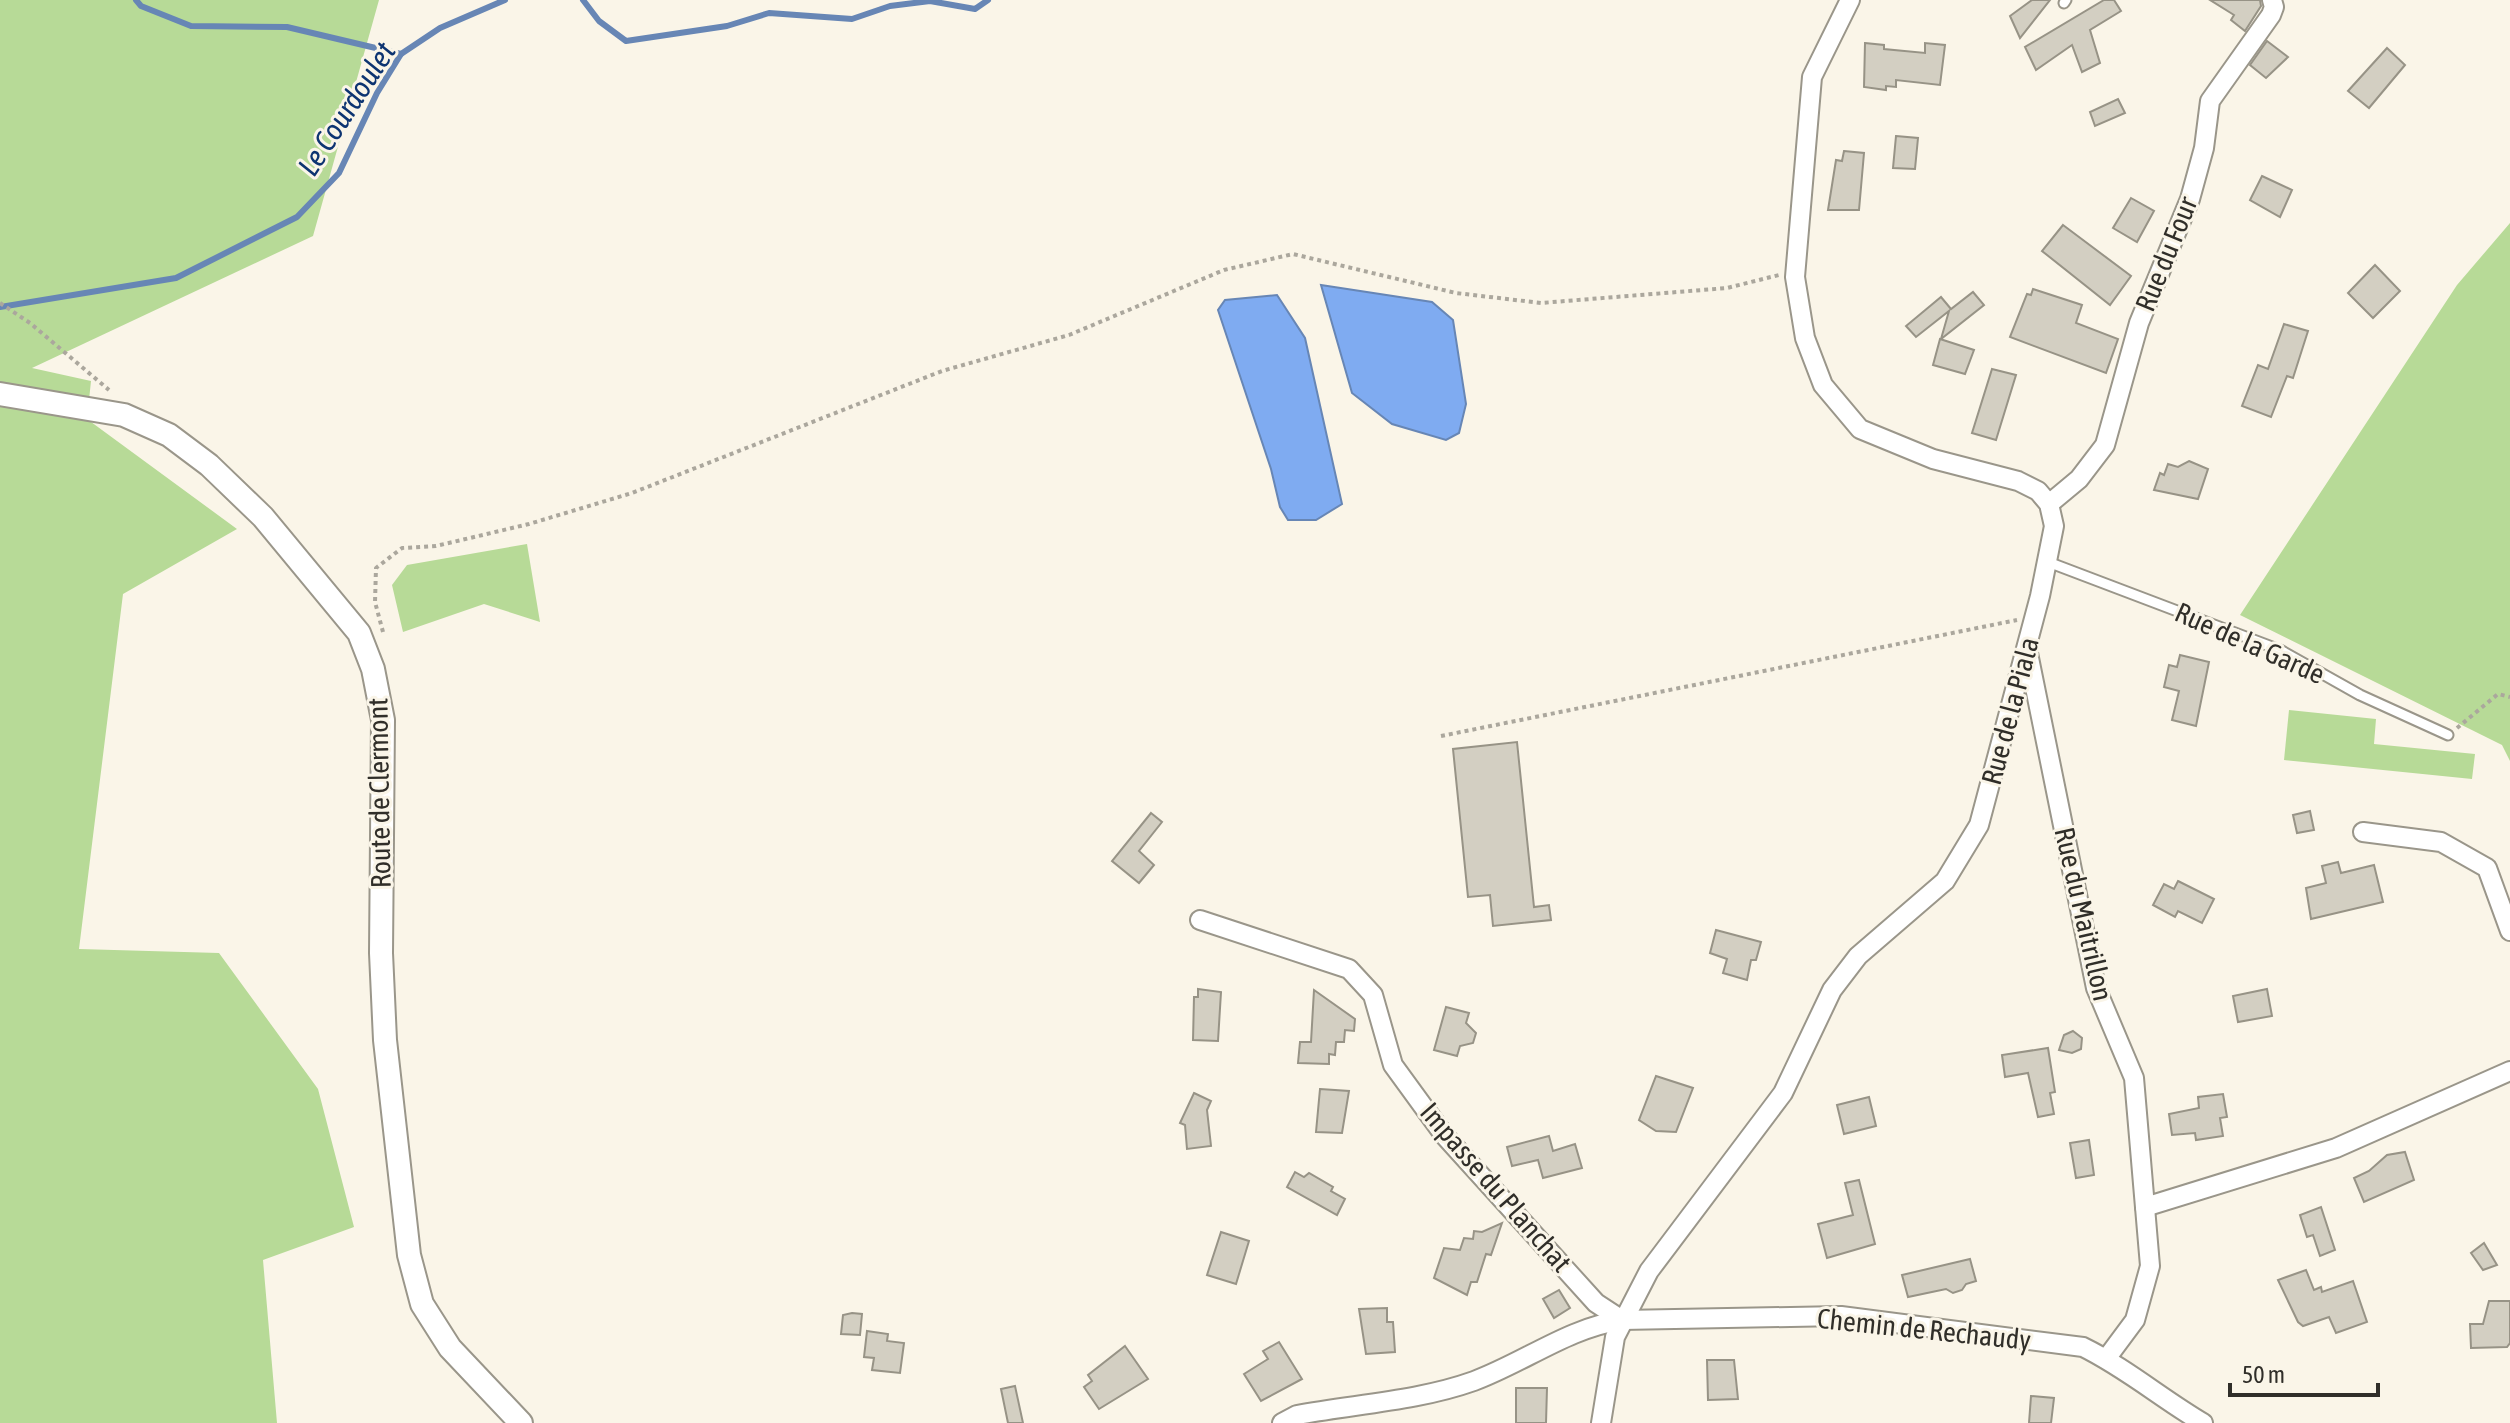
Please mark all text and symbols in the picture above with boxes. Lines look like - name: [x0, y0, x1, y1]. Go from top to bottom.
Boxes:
- water label: Le Courdoulet: [291, 35, 402, 181]
- street label: Rue du Four: [2129, 192, 2204, 316]
- street label: Rue de la Garde: [2170, 596, 2330, 690]
- street label: Rue de la Piala: [1975, 634, 2045, 788]
- street label: Route de Clermont: [361, 697, 397, 889]
- street label: Rue du Maitrillon: [2049, 824, 2119, 1004]
- street label: Impasse du Planchat: [1414, 1096, 1578, 1278]
- street label: Chemin de Rechaudy: [1816, 1302, 2032, 1356]
- scale bar: [2230, 1347, 2378, 1397]
- text: 50 m: [2242, 1361, 2285, 1388]

